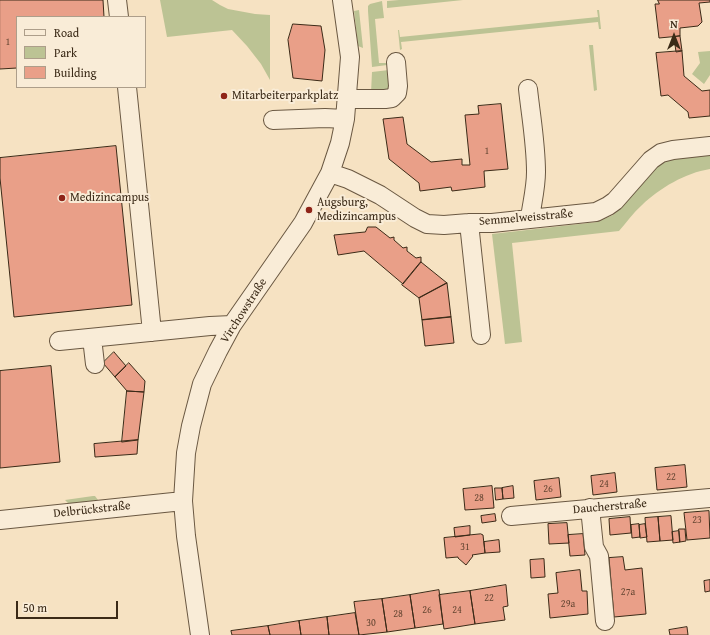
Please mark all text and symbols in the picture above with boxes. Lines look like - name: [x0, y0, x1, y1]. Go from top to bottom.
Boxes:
- legend: [16, 16, 146, 88]
- north arrow: [654, 16, 694, 56]
- text: N: [670, 16, 678, 32]
- text: Road: [54, 24, 79, 41]
- house number: 1: [6, 36, 10, 48]
- text: Park: [54, 44, 77, 61]
- text: Building: [54, 64, 97, 81]
- place label: Mitarbeiterparkplatz: [232, 89, 338, 103]
- marker: Mitarbeiterparkplatz: [219, 91, 229, 101]
- house number: 1: [485, 145, 489, 157]
- place label: Medizincampus: [70, 191, 149, 205]
- marker: Medizincampus: [57, 193, 67, 203]
- place label: Augsburg, Medizincampus: [317, 196, 396, 224]
- marker: Augsburg, Medizincampus: [304, 205, 314, 215]
- street label: Semmelweisstraße: [478, 207, 574, 229]
- street label: Virchowstraße: [218, 276, 270, 346]
- house number: 22: [666, 471, 676, 483]
- house number: 24: [599, 478, 609, 490]
- house number: 26: [543, 483, 553, 495]
- house number: 28: [474, 492, 484, 504]
- street label: Daucherstraße: [572, 497, 648, 517]
- street label: Delbrückstraße: [53, 499, 131, 521]
- house number: 23: [692, 514, 702, 526]
- house number: 31: [460, 541, 470, 553]
- house number: 27a: [621, 586, 635, 598]
- house number: 22: [484, 592, 494, 604]
- scale bar: [18, 593, 120, 619]
- house number: 29a: [561, 598, 575, 610]
- text: 50 m: [23, 599, 47, 616]
- house number: 26: [422, 604, 432, 616]
- house number: 24: [452, 604, 462, 616]
- house number: 28: [393, 608, 403, 620]
- house number: 30: [366, 617, 376, 629]

